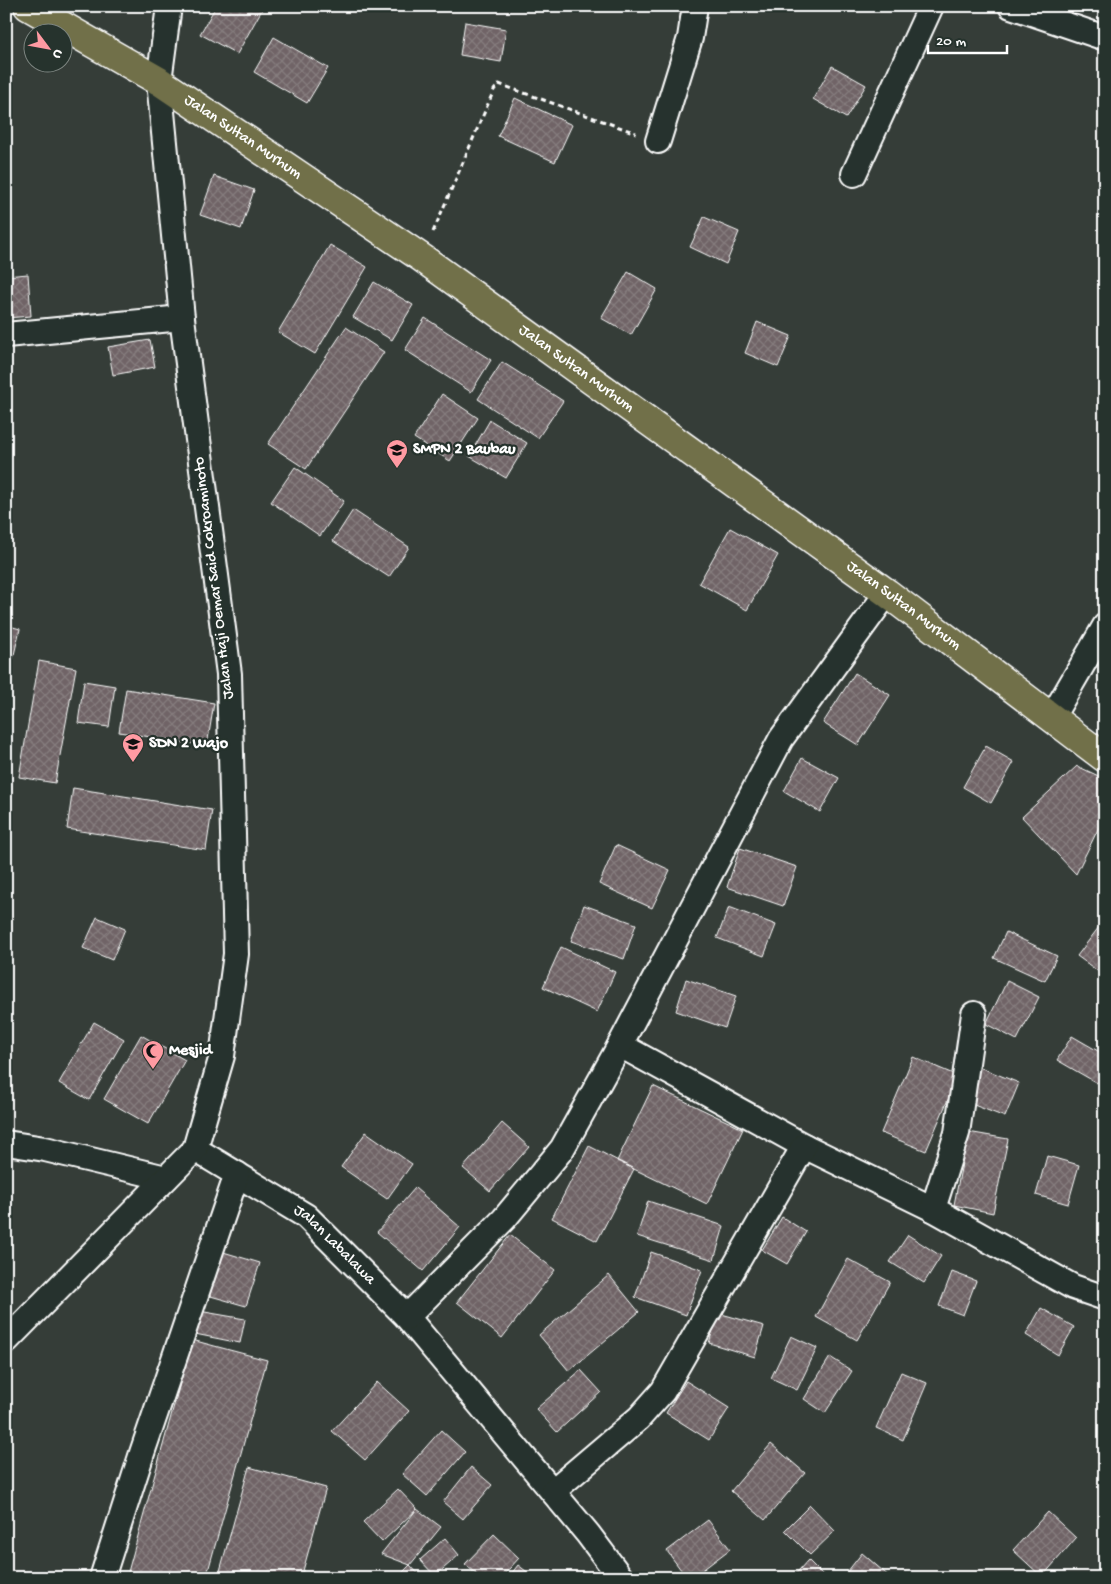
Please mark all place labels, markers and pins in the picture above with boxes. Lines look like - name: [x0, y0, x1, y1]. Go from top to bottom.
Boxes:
- school or university icon: SMPN 2 Baubau: [385, 438, 409, 469]
- place label: SMPN 2 Baubau: [413, 441, 516, 460]
- school or university icon: SDN 2 Wajo: [121, 732, 145, 763]
- place label: SDN 2 Wajo: [149, 735, 229, 754]
- mosque icon: Mesjid: [141, 1039, 165, 1070]
- place label: Mesjid: [169, 1042, 213, 1061]

